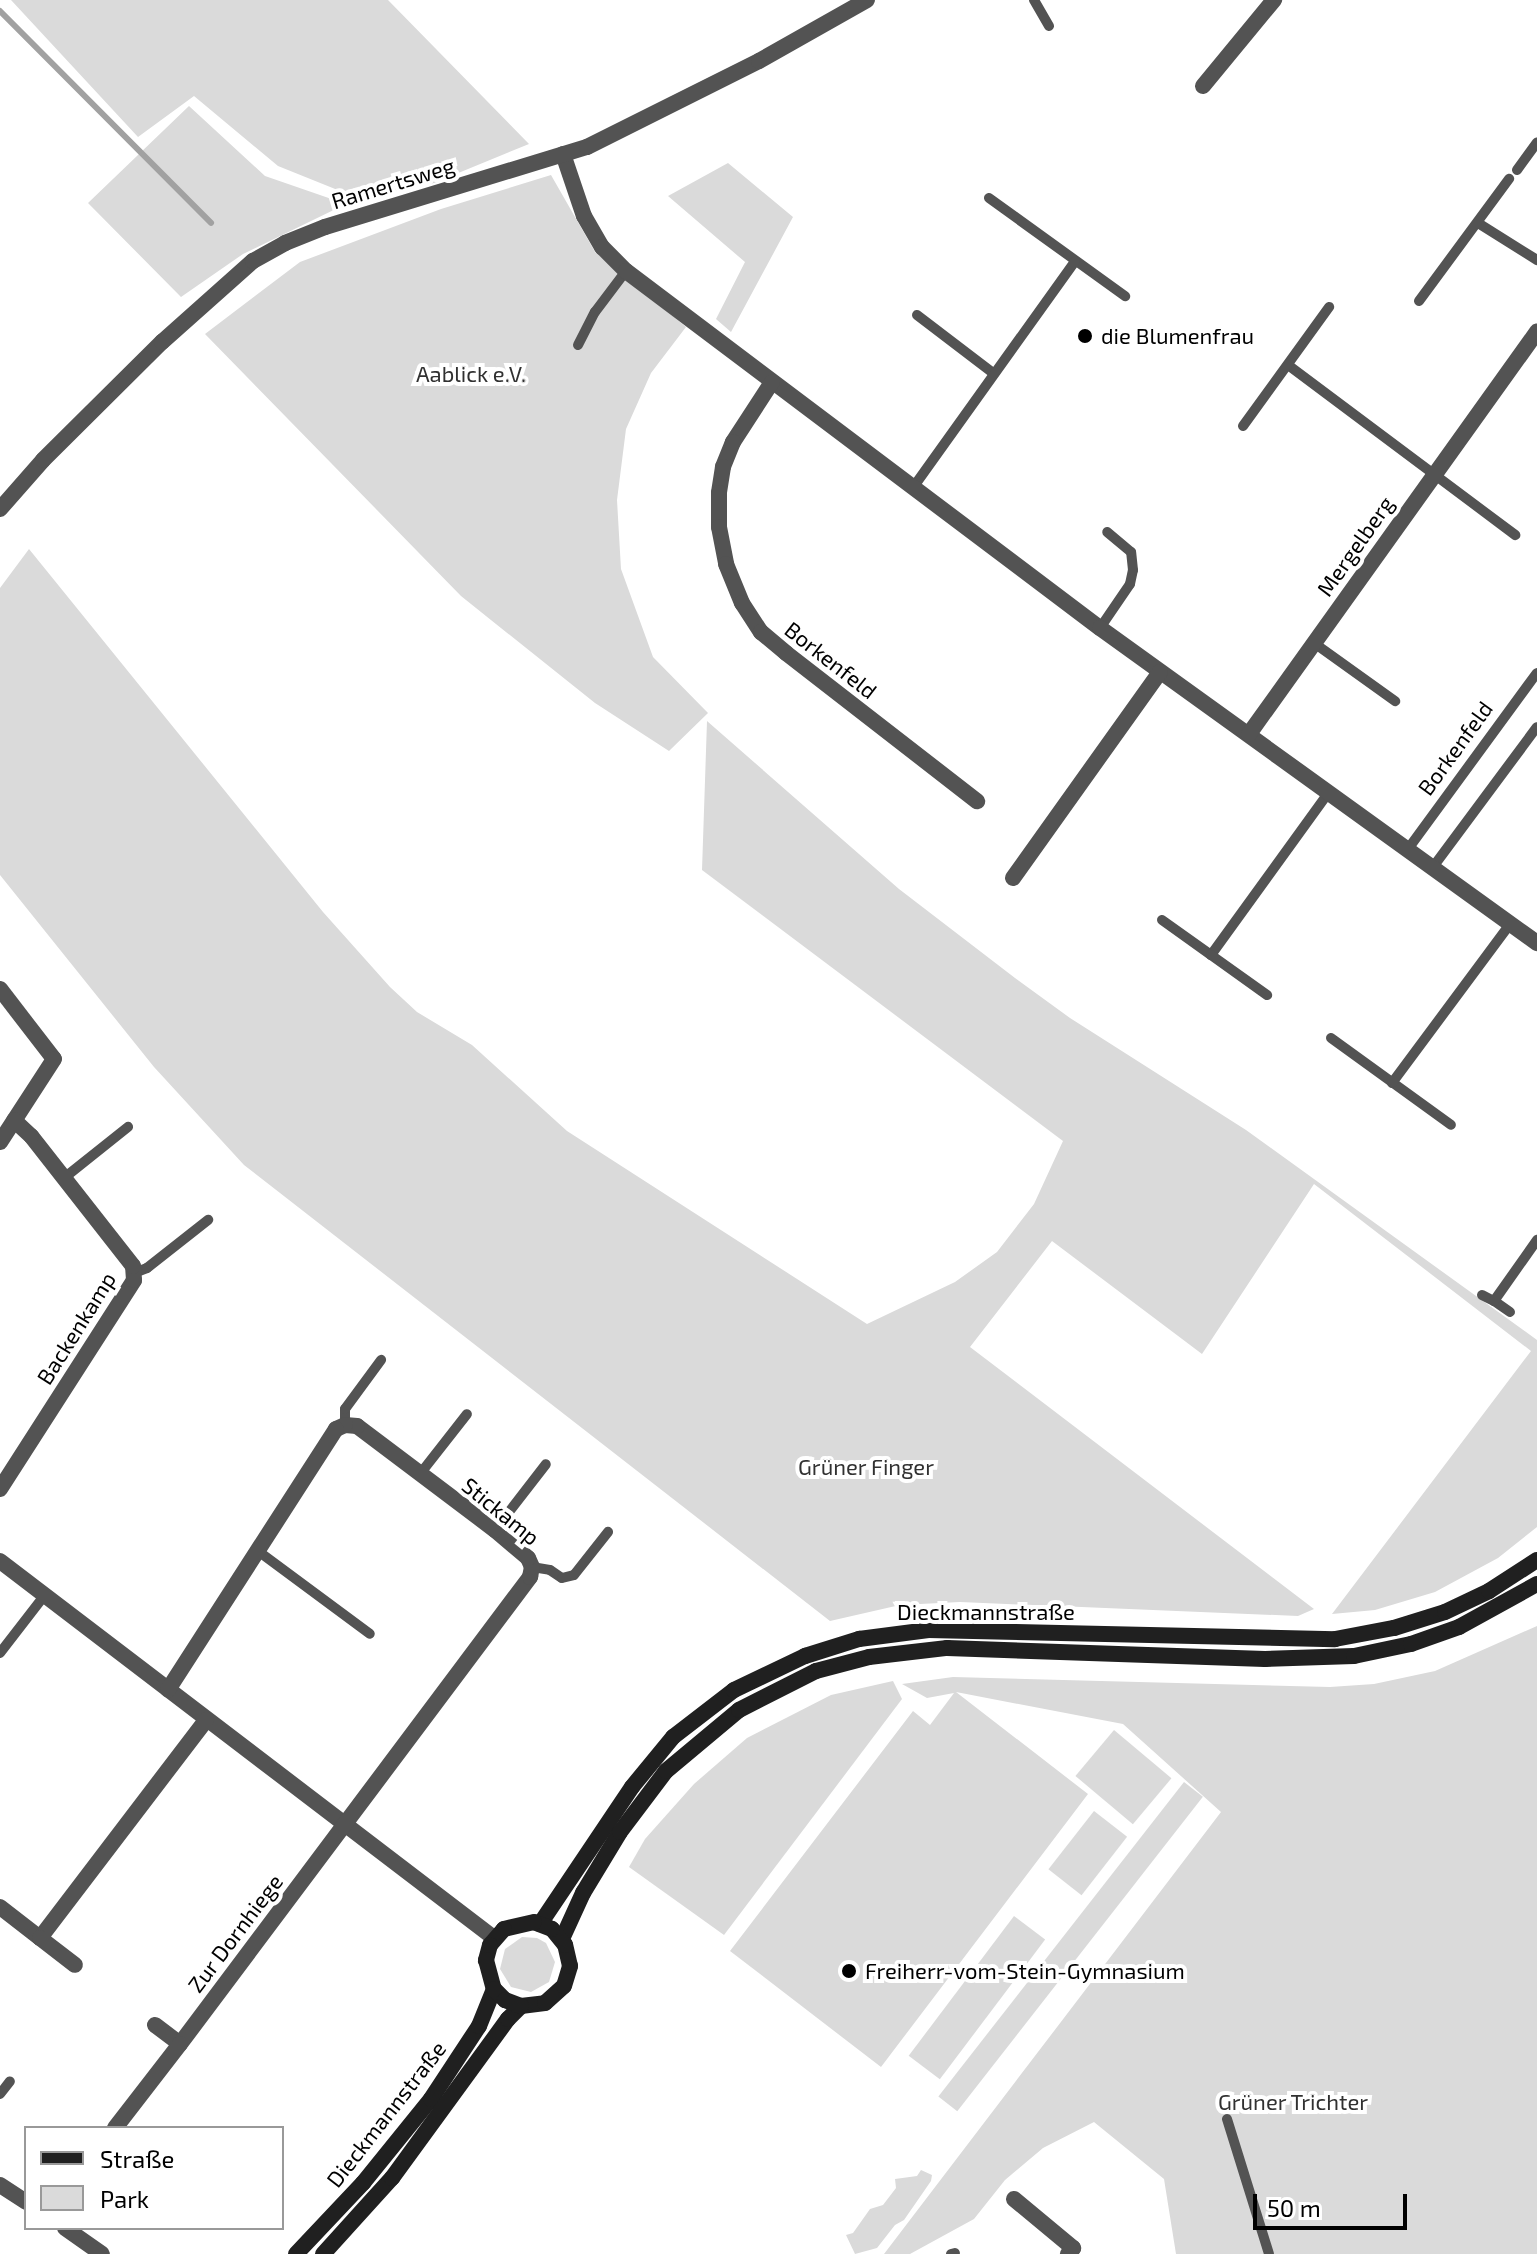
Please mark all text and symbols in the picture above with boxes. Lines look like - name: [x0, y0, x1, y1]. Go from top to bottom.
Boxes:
- street label: Ramertsweg: [328, 152, 458, 214]
- place label: die Blumenfrau: [1101, 323, 1254, 349]
- marker: die Blumenfrau: [1076, 327, 1094, 345]
- park label: Aablick e.V.: [416, 361, 526, 387]
- street label: Mergelberg: [1311, 491, 1399, 601]
- street label: Borkenfeld: [780, 616, 882, 704]
- street label: Borkenfeld: [1412, 696, 1498, 800]
- street label: Backenkamp: [31, 1267, 121, 1389]
- park label: Grüner Finger: [798, 1454, 934, 1480]
- street label: Stickamp: [457, 1472, 545, 1550]
- street label: Dieckmannstraße: [897, 1599, 1075, 1625]
- street label: Zur Dornhiege: [182, 1869, 288, 1997]
- place label: Freiherr-vom-Stein-Gymnasium: [865, 1958, 1185, 1984]
- marker: Freiherr-vom-Stein-Gymnasium: [840, 1962, 858, 1980]
- street label: Dieckmannstraße: [321, 2036, 451, 2192]
- park label: Grüner Trichter: [1217, 2089, 1369, 2115]
- legend: [24, 2126, 284, 2230]
- text: Straße: [100, 2144, 174, 2173]
- scale bar: [1257, 2178, 1411, 2228]
- text: Park: [100, 2184, 149, 2213]
- text: 50 m: [1267, 2193, 1321, 2222]

